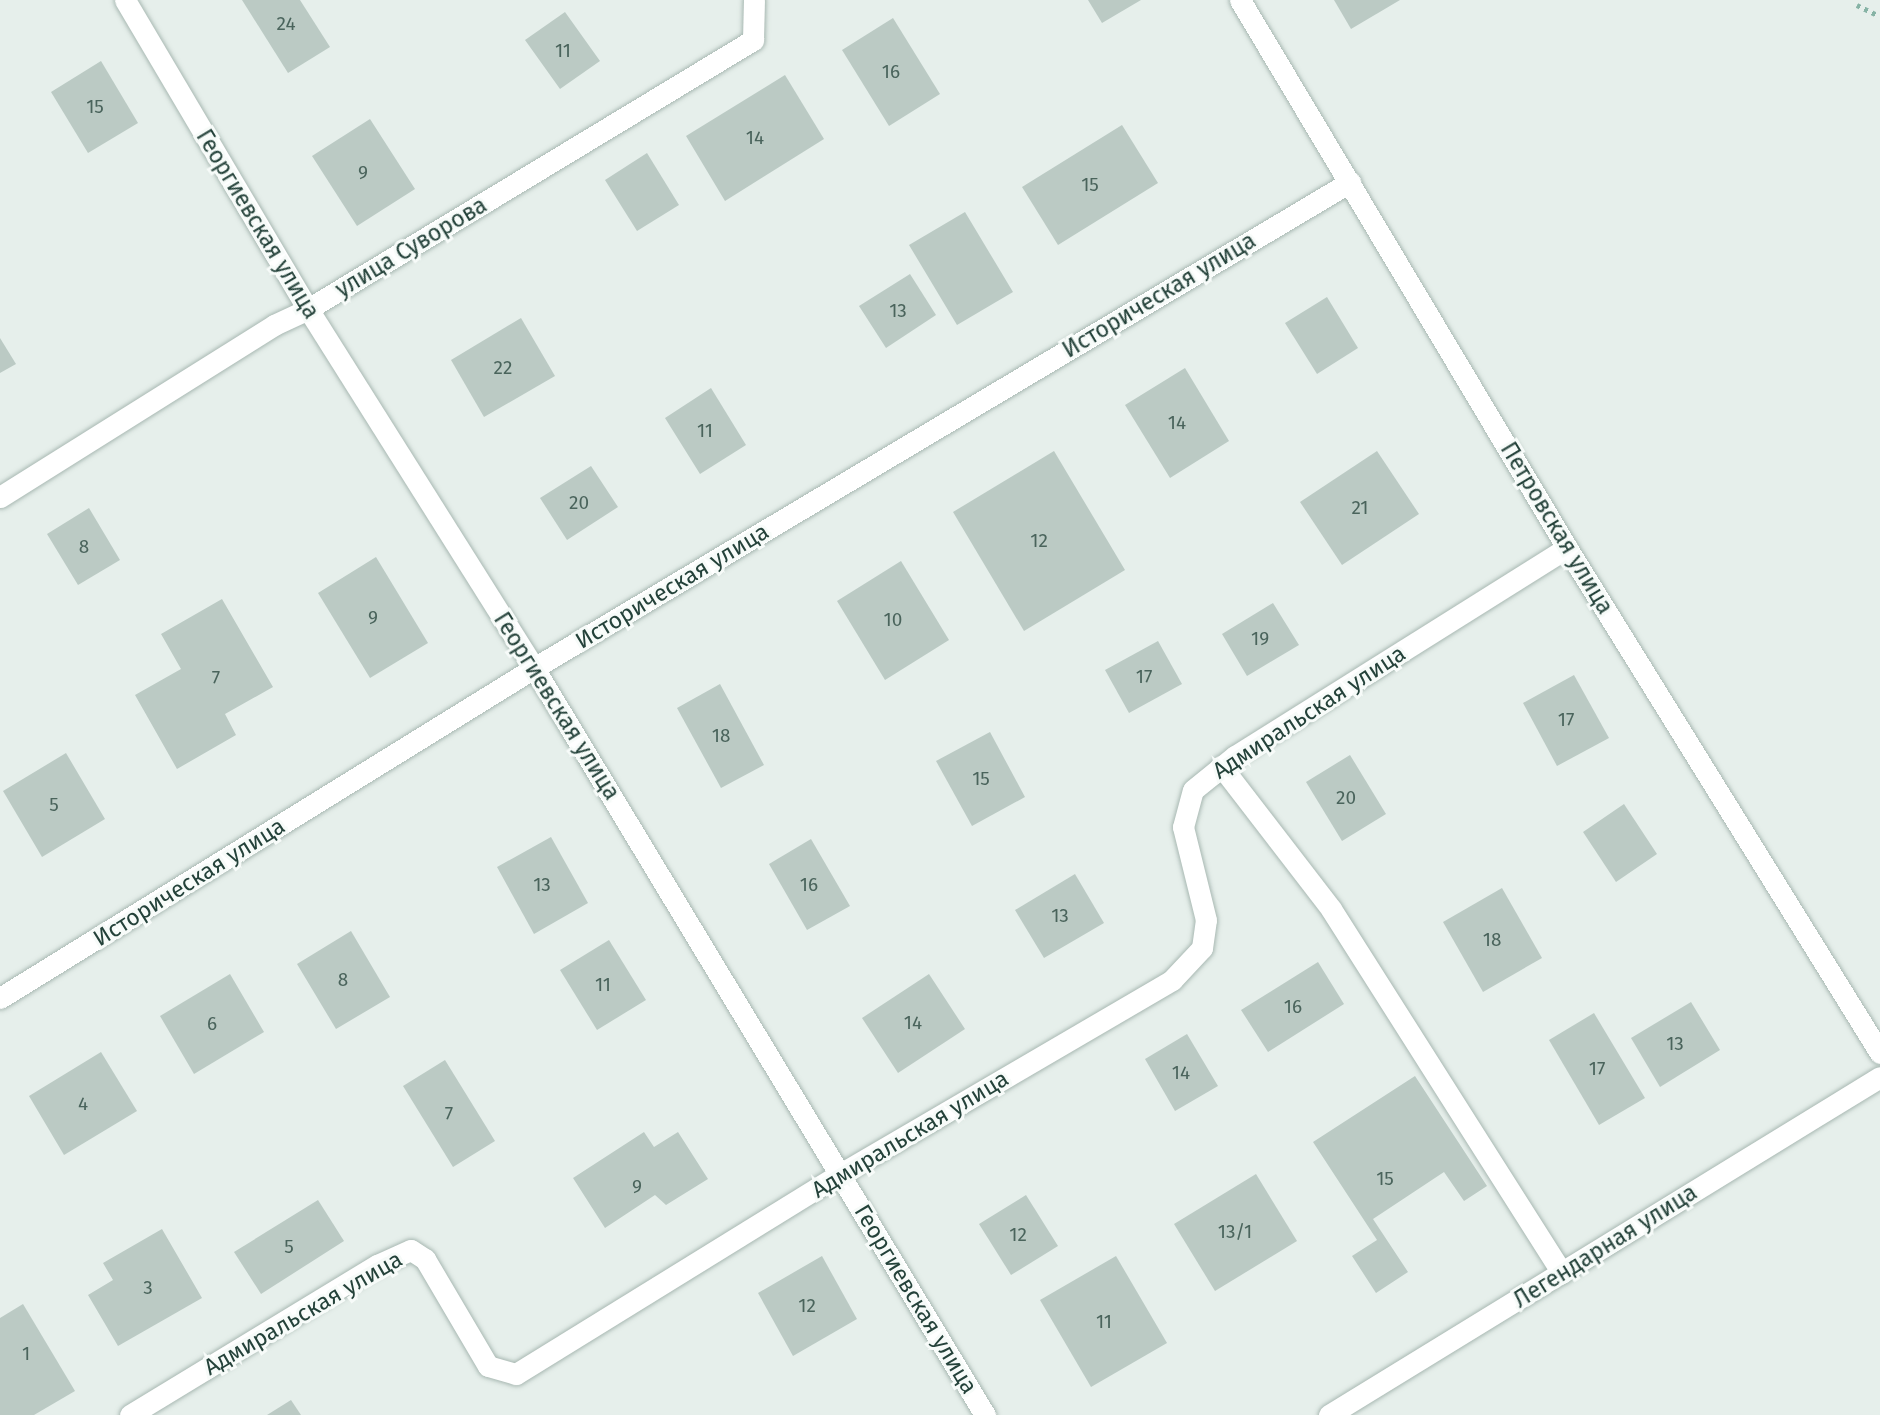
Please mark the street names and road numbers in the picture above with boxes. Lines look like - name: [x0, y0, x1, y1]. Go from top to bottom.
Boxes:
- street label: Георгиевская улица: [191, 124, 325, 324]
- street label: улица Суворова: [330, 191, 492, 303]
- street label: Историческая улица: [1057, 226, 1261, 364]
- street label: Петровская улица: [1495, 437, 1619, 619]
- street label: Историческая улица: [570, 517, 774, 655]
- street label: Георгиевская улица: [488, 607, 626, 805]
- street label: Адмиральская улица: [1207, 639, 1411, 785]
- street label: Историческая улица: [88, 812, 290, 952]
- street label: Адмиральская улица: [807, 1064, 1013, 1204]
- street label: Легендарная улица: [1508, 1178, 1702, 1314]
- street label: Георгиевская улица: [849, 1199, 983, 1399]
- street label: Адмиральская улица: [199, 1245, 407, 1381]

